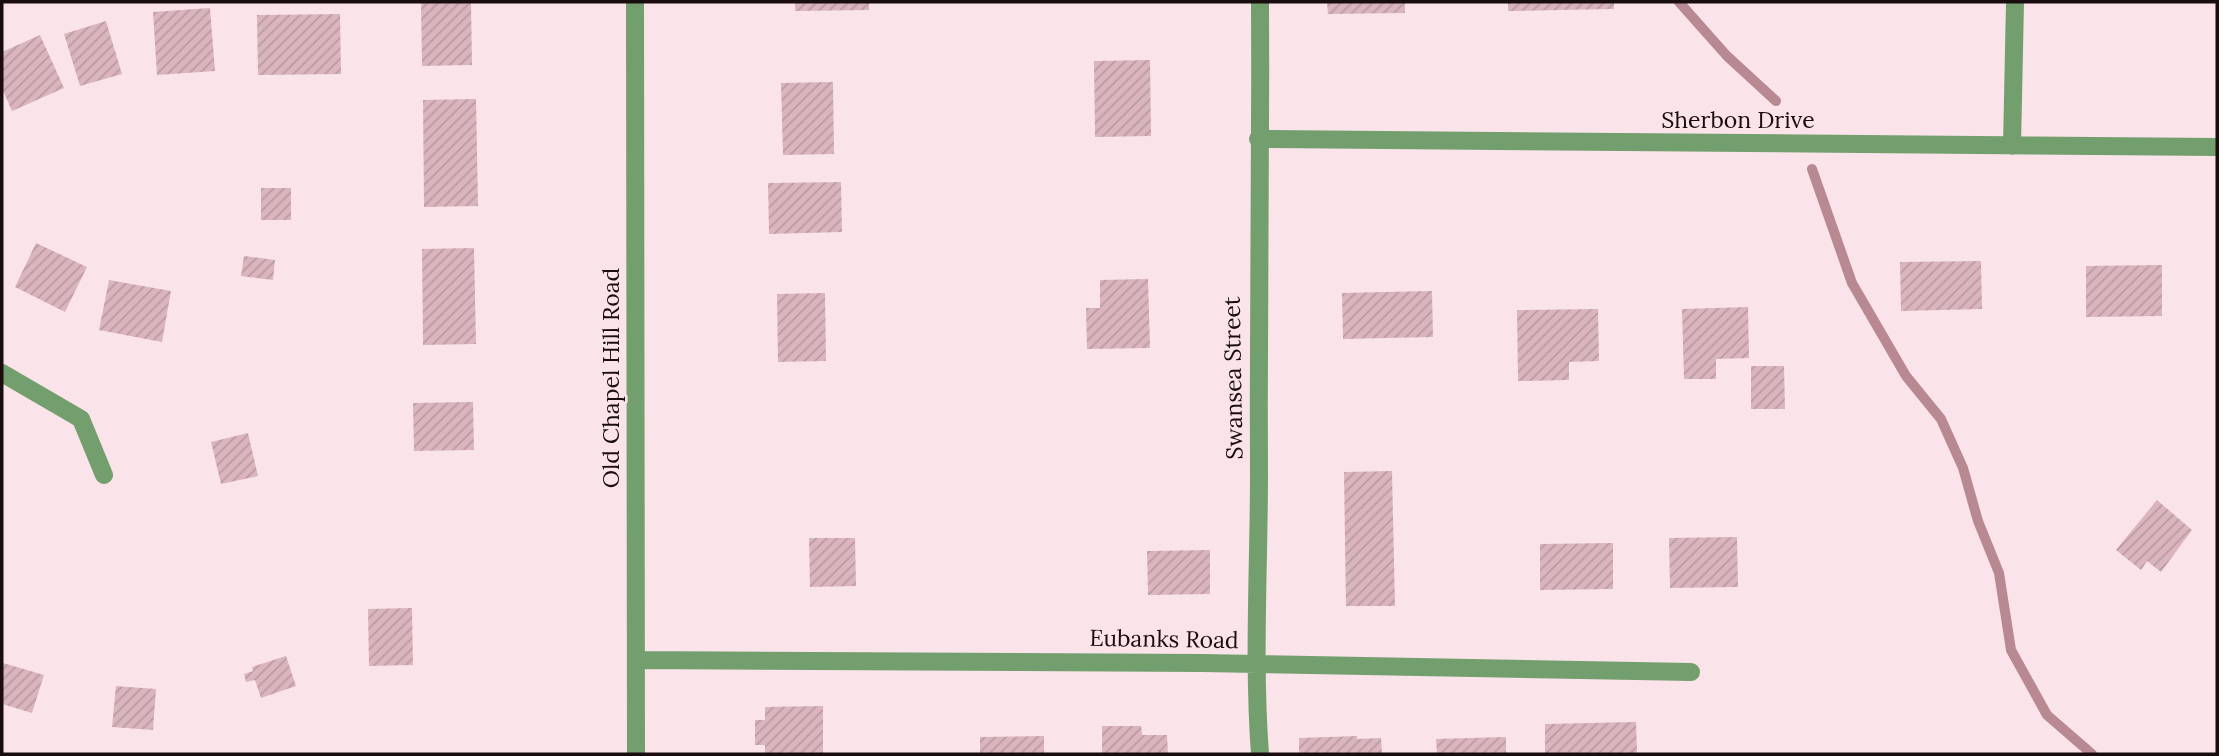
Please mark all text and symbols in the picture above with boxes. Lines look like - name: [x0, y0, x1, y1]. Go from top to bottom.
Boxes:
- street label: Sherbon Drive: [1661, 105, 1815, 134]
- street label: Old Chapel Hill Road: [596, 267, 625, 488]
- street label: Swansea Street: [1217, 296, 1248, 460]
- street label: Eubanks Road: [1089, 623, 1239, 654]

